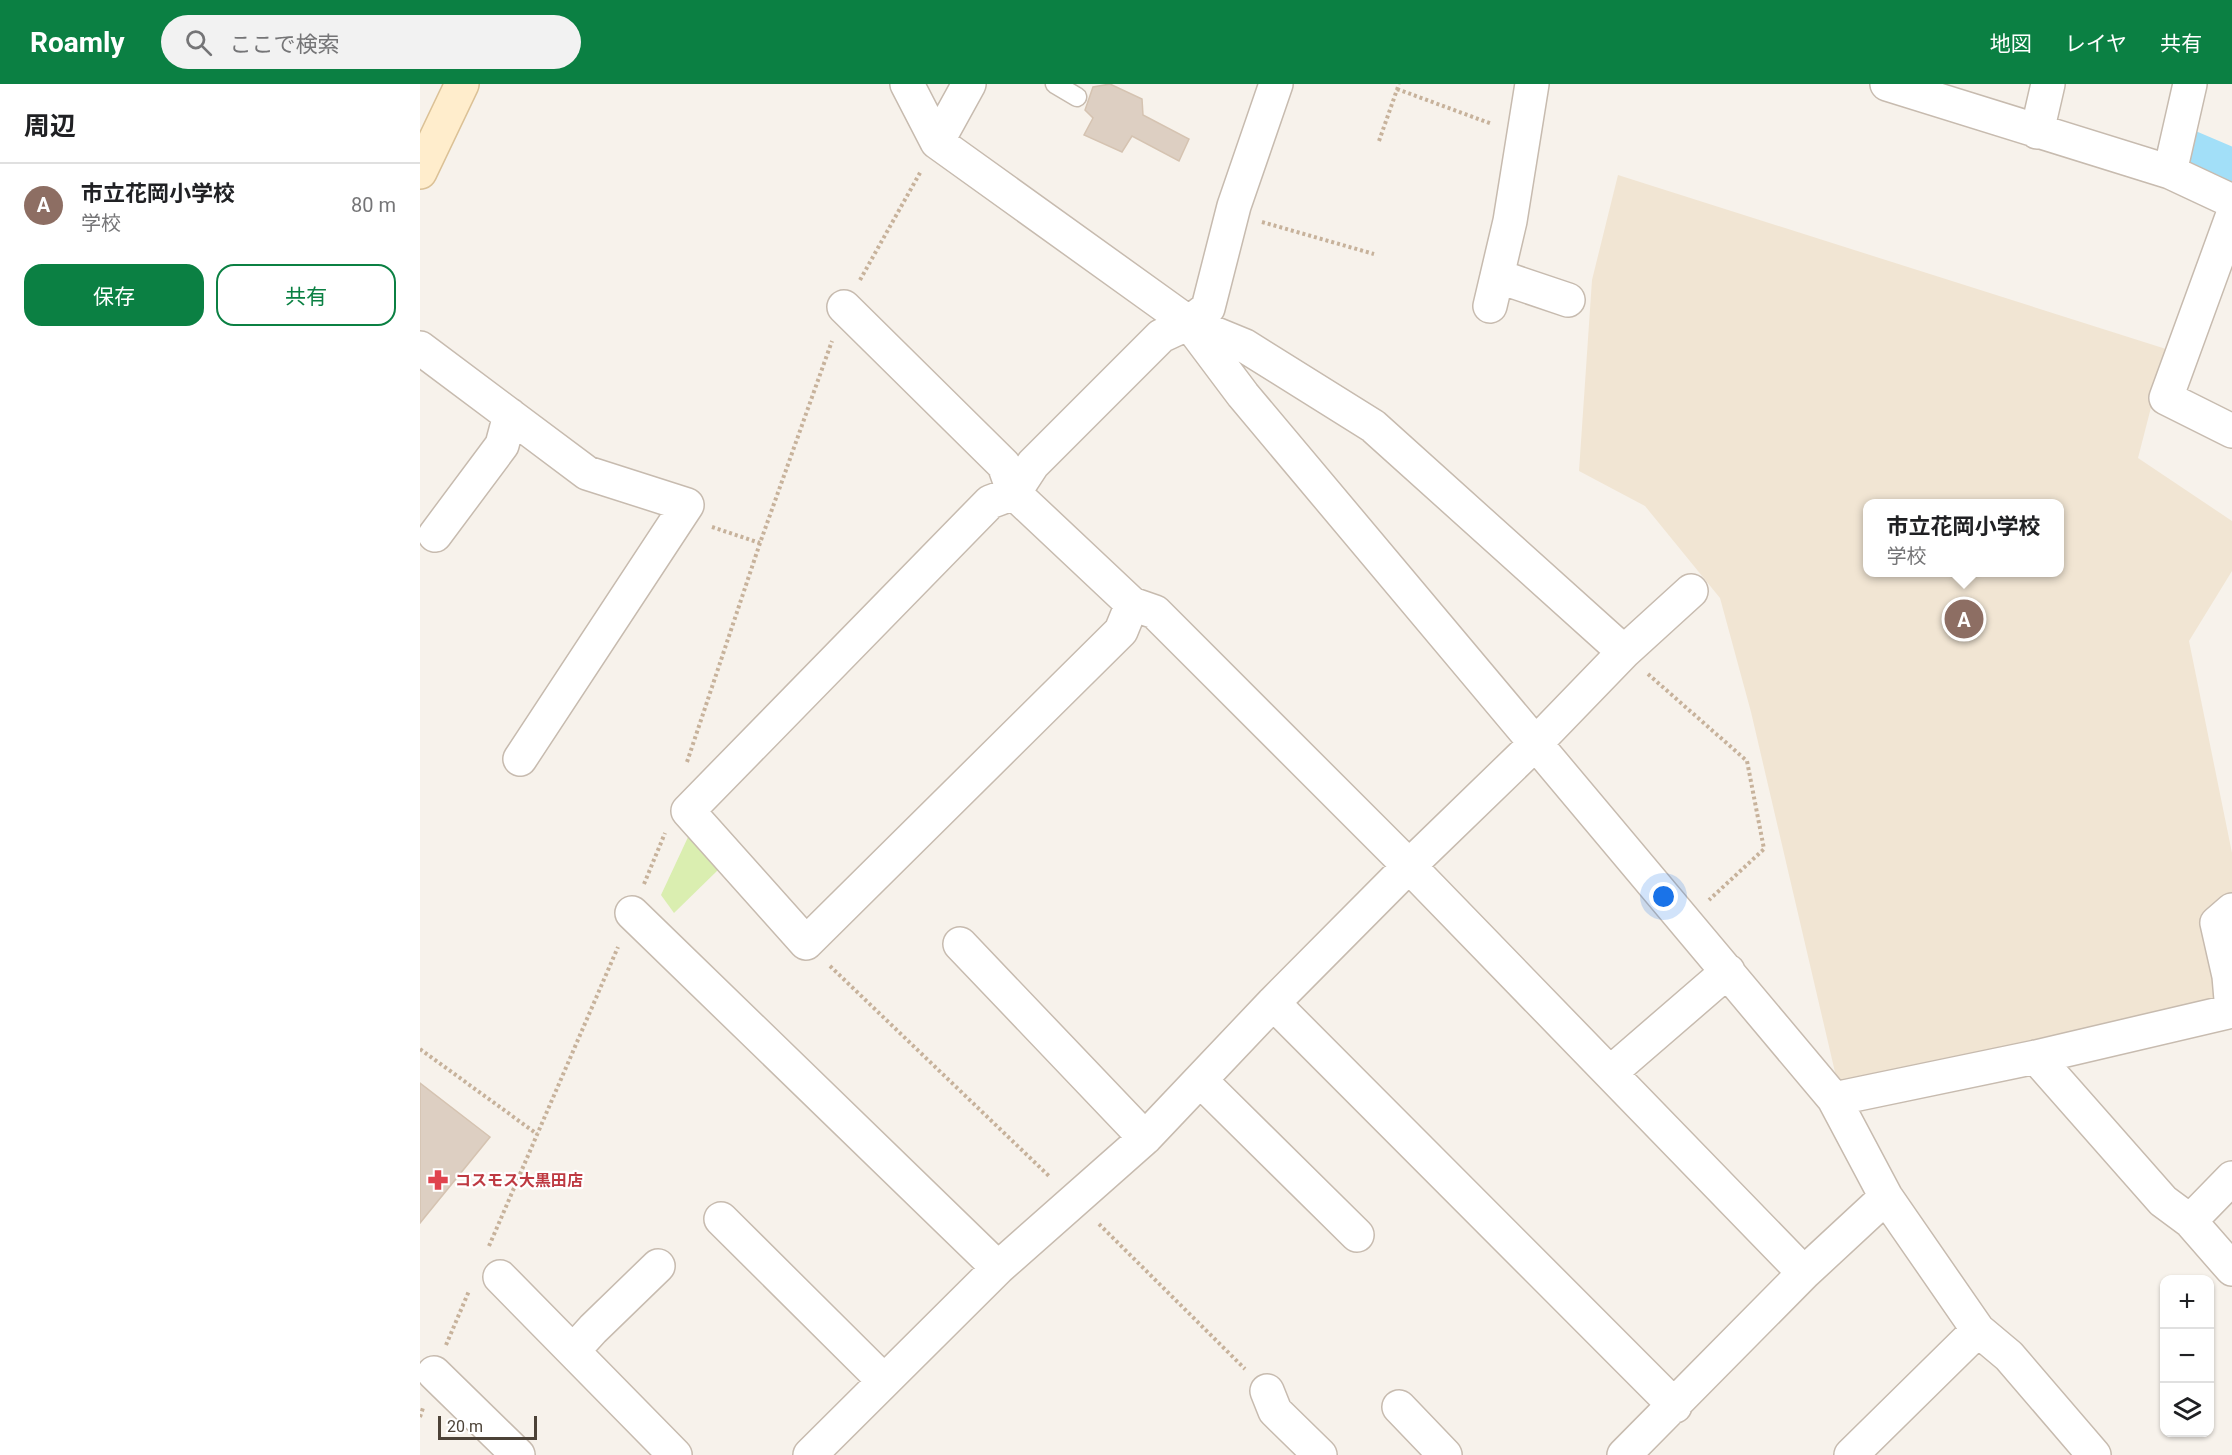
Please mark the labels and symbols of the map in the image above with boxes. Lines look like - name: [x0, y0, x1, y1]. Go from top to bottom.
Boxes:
- pin: A: [1944, 596, 1984, 642]
- your location: [1649, 882, 1678, 911]
- pharmacy icon: コスモス大黒田店: [426, 1168, 450, 1192]
- place label: コスモス大黒田店: [455, 1171, 583, 1190]
- scale bar: [438, 1413, 537, 1440]

